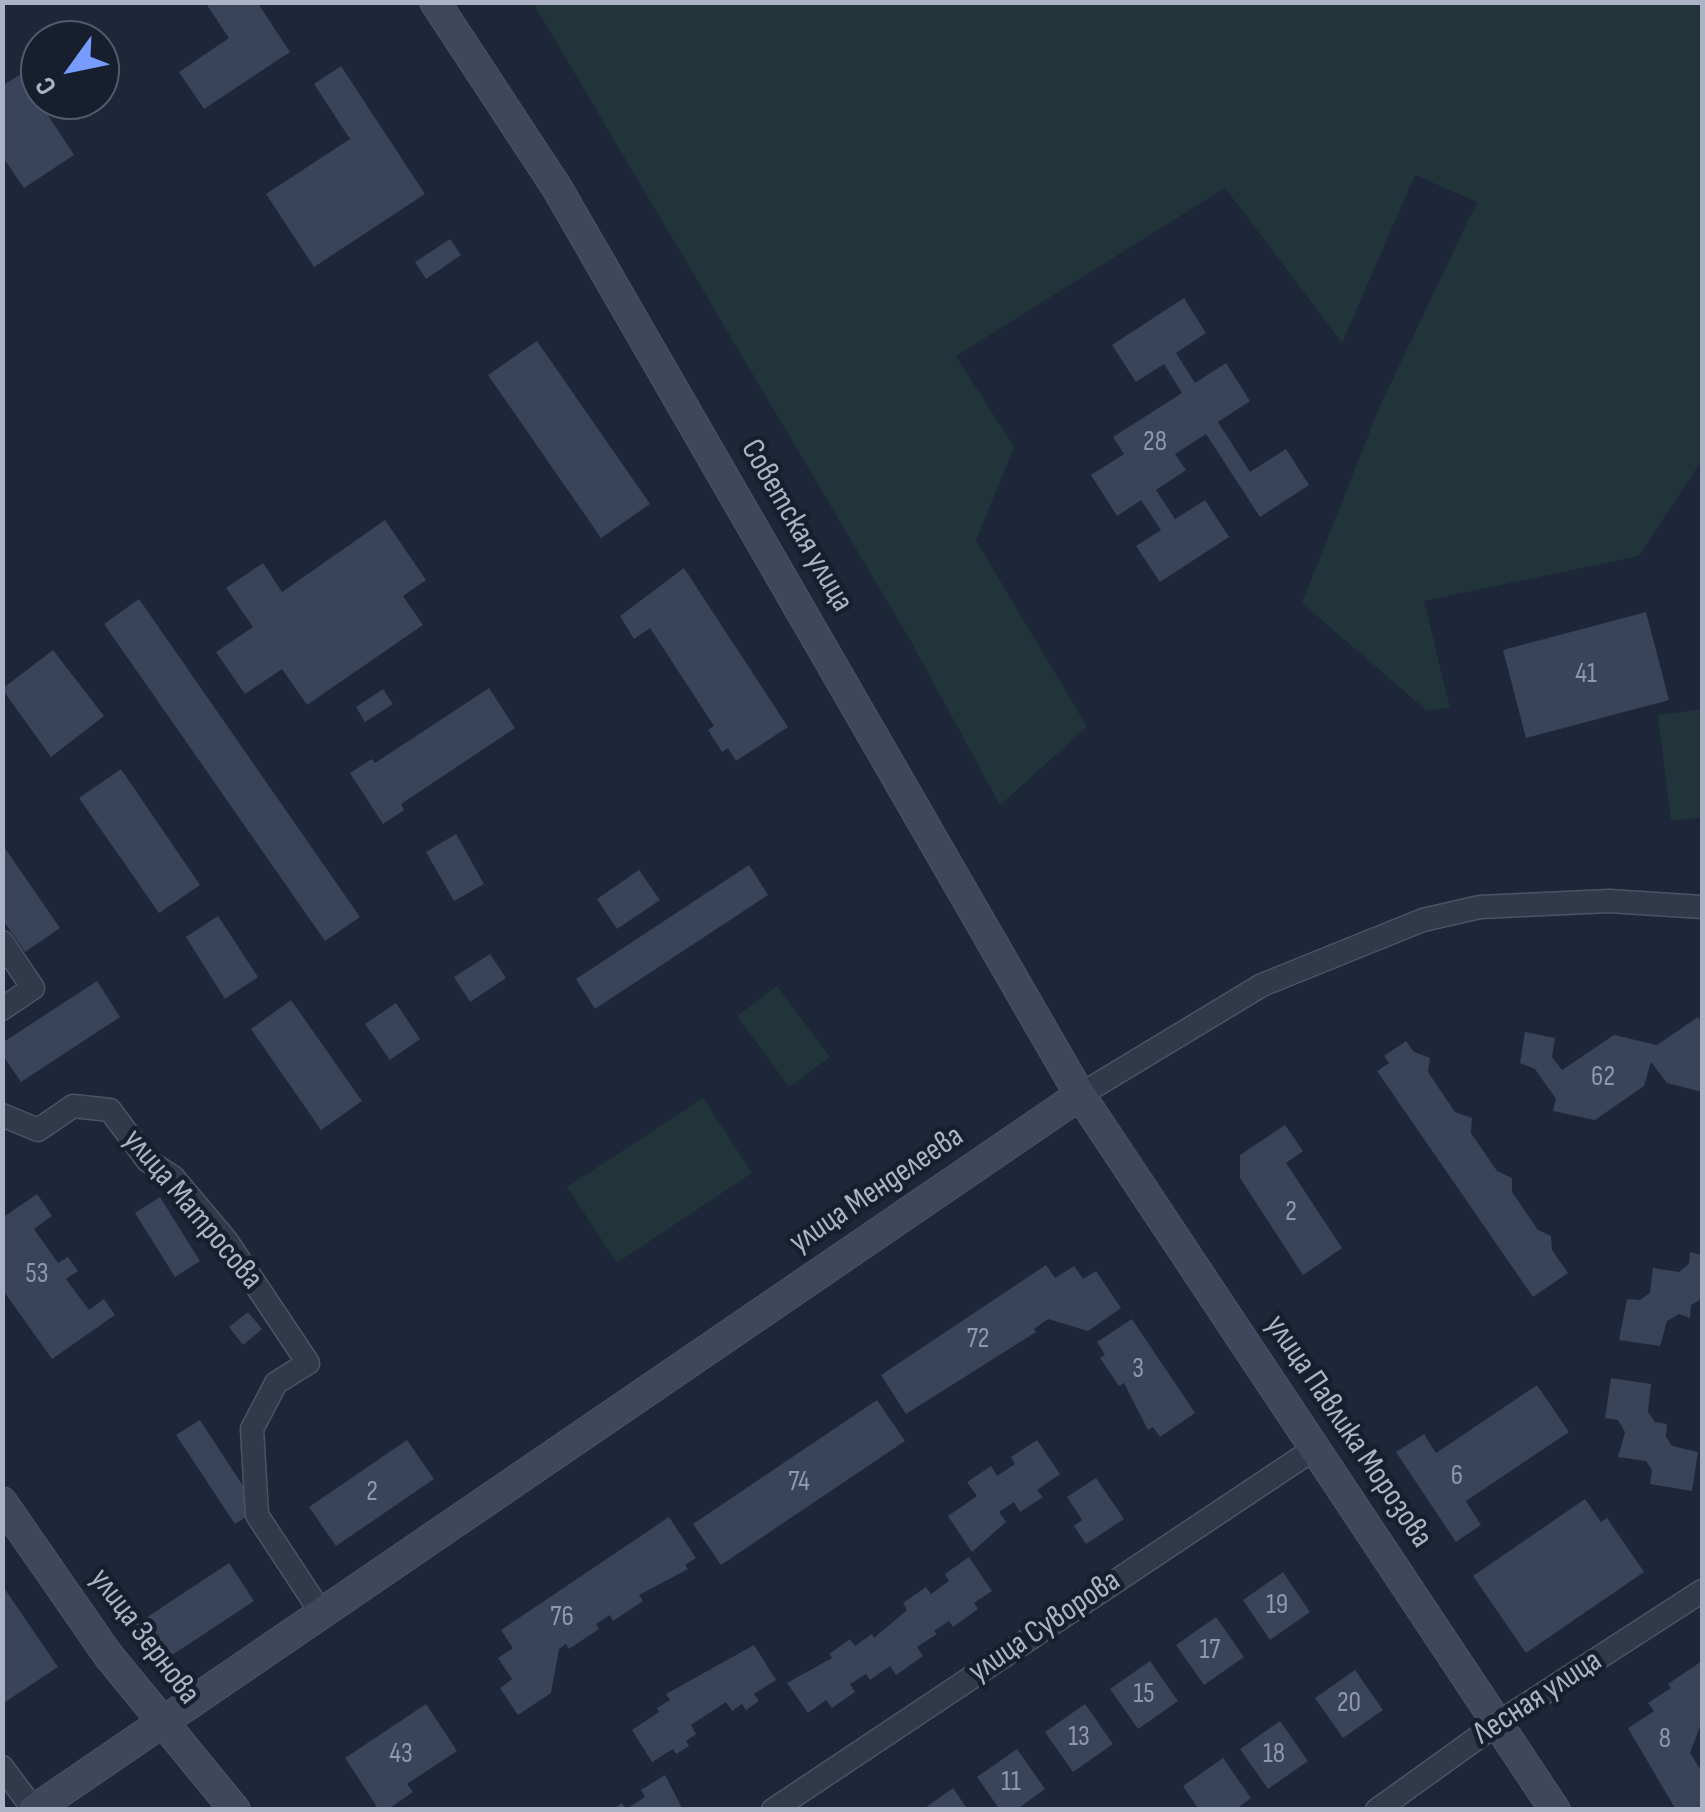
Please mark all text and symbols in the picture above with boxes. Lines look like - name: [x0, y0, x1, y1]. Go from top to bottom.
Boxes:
- north arrow: [20, 20, 120, 120]
- text: С: [28, 71, 64, 101]
- house number: 28: [1143, 426, 1167, 460]
- street label: Советская улица: [731, 433, 861, 619]
- house number: 41: [1575, 658, 1597, 692]
- house number: 62: [1591, 1061, 1615, 1095]
- street label: улица Менделеева: [783, 1118, 971, 1262]
- street label: улица Матросова: [114, 1122, 270, 1298]
- house number: 2: [1285, 1196, 1297, 1230]
- house number: 53: [26, 1258, 48, 1292]
- street label: улица Павлика Морозова: [1256, 1308, 1440, 1556]
- house number: 72: [967, 1323, 989, 1357]
- house number: 3: [1132, 1353, 1144, 1387]
- house number: 6: [1451, 1460, 1463, 1494]
- house number: 74: [788, 1466, 810, 1500]
- house number: 2: [366, 1476, 378, 1510]
- street label: улица Зернова: [81, 1562, 207, 1712]
- street label: улица Суворова: [962, 1562, 1128, 1692]
- house number: 19: [1266, 1589, 1288, 1623]
- house number: 76: [550, 1601, 574, 1635]
- house number: 17: [1200, 1634, 1220, 1668]
- street label: Лесная улица: [1467, 1642, 1609, 1754]
- house number: 15: [1133, 1678, 1155, 1712]
- house number: 20: [1337, 1687, 1361, 1721]
- house number: 13: [1068, 1721, 1090, 1755]
- house number: 8: [1659, 1723, 1671, 1757]
- house number: 43: [389, 1738, 413, 1772]
- house number: 18: [1263, 1738, 1285, 1772]
- house number: 11: [1001, 1766, 1021, 1800]

